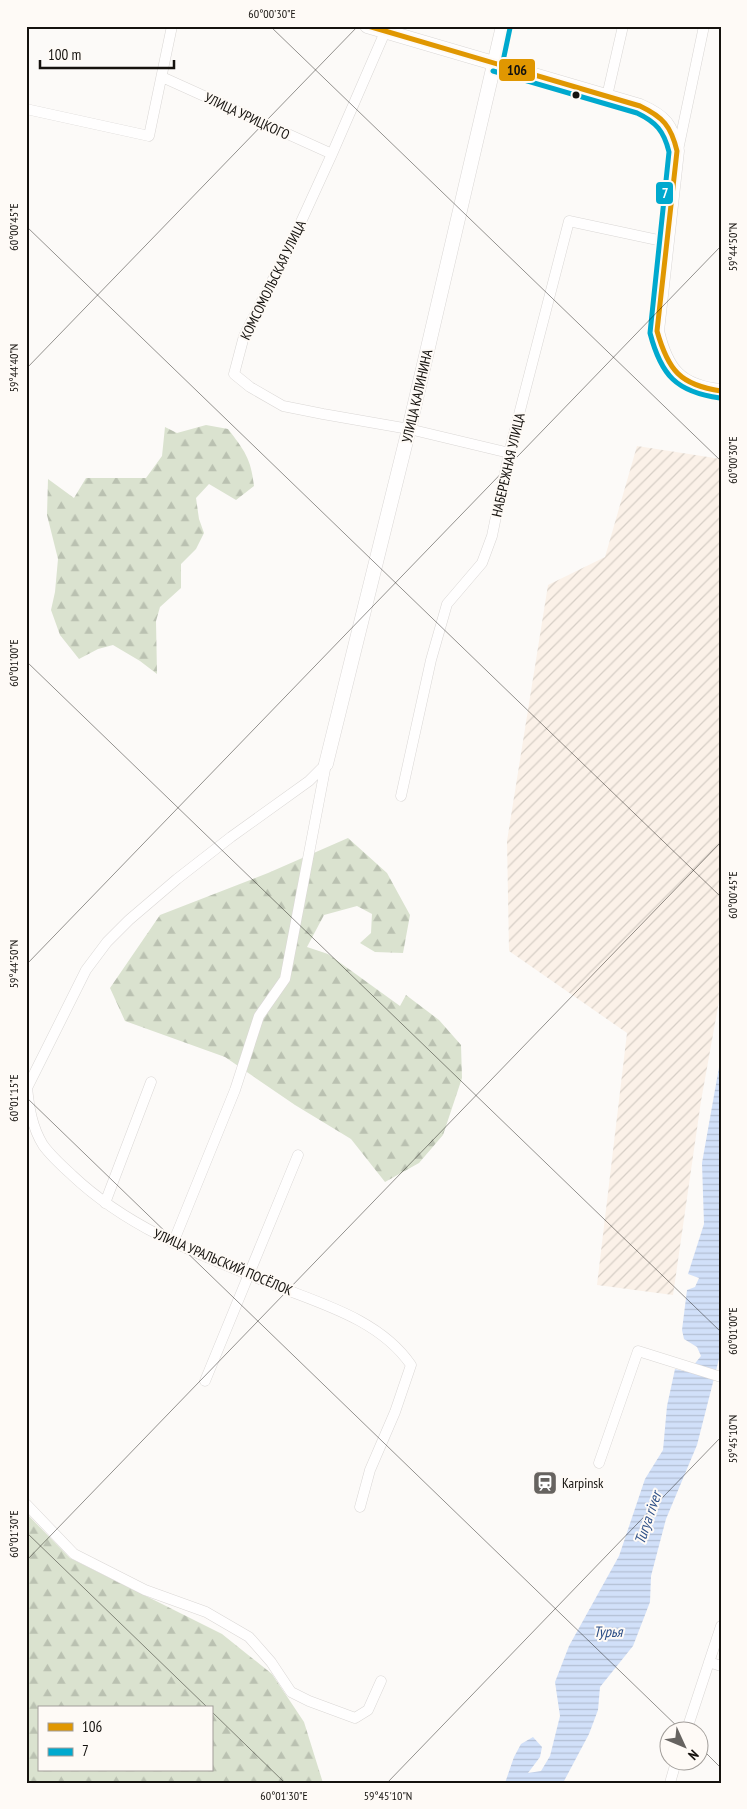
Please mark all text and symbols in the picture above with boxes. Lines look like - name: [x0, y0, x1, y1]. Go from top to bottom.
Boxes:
- text: 60°00'30"E: [248, 6, 296, 21]
- scale bar: [40, 38, 174, 70]
- text: 100 m: [48, 45, 81, 64]
- line badge: 106: [498, 58, 536, 82]
- text: 106: [507, 61, 527, 79]
- street label: УЛИЦА УРИЦКОГО: [201, 88, 293, 144]
- unlabelled marker: [571, 90, 581, 100]
- line badge: 7: [655, 181, 674, 205]
- text: 7: [662, 184, 669, 202]
- text: 60°00'45"E: [6, 203, 21, 251]
- street label: КОМСОМОЛЬСКАЯ УЛИЦА: [236, 217, 310, 343]
- text: 59°44'50"N: [725, 223, 740, 271]
- text: 59°44'40"N: [6, 344, 21, 392]
- street label: УЛИЦА КАЛИНИНА: [398, 347, 437, 444]
- street label: НАБЕРЕЖНАЯ УЛИЦА: [487, 411, 529, 519]
- text: 60°00'30"E: [725, 436, 740, 484]
- text: 60°01'00"E: [6, 639, 21, 687]
- text: 60°00'45"E: [725, 871, 740, 919]
- text: 59°44'50"N: [6, 940, 21, 988]
- text: 60°01'15"E: [6, 1074, 21, 1122]
- street label: УЛИЦА УРАЛЬСКИЙ ПОСЁЛОК: [151, 1225, 295, 1300]
- text: 60°01'00"E: [725, 1307, 740, 1355]
- text: 59°45'10"N: [725, 1415, 740, 1463]
- station icon: Karpinsk: [532, 1470, 558, 1496]
- place label: Karpinsk: [562, 1474, 604, 1492]
- water label: Turya river: [630, 1487, 666, 1547]
- text: 60°01'30"E: [6, 1510, 21, 1558]
- water label: Турья: [594, 1622, 624, 1641]
- legend: [38, 1706, 212, 1772]
- text: 106: [82, 1717, 103, 1736]
- north arrow: [660, 1722, 710, 1772]
- text: 7: [82, 1741, 89, 1760]
- text: N: [684, 1746, 702, 1764]
- text: 60°01'30"E: [260, 1788, 308, 1803]
- text: 59°45'10"N: [364, 1788, 412, 1803]

